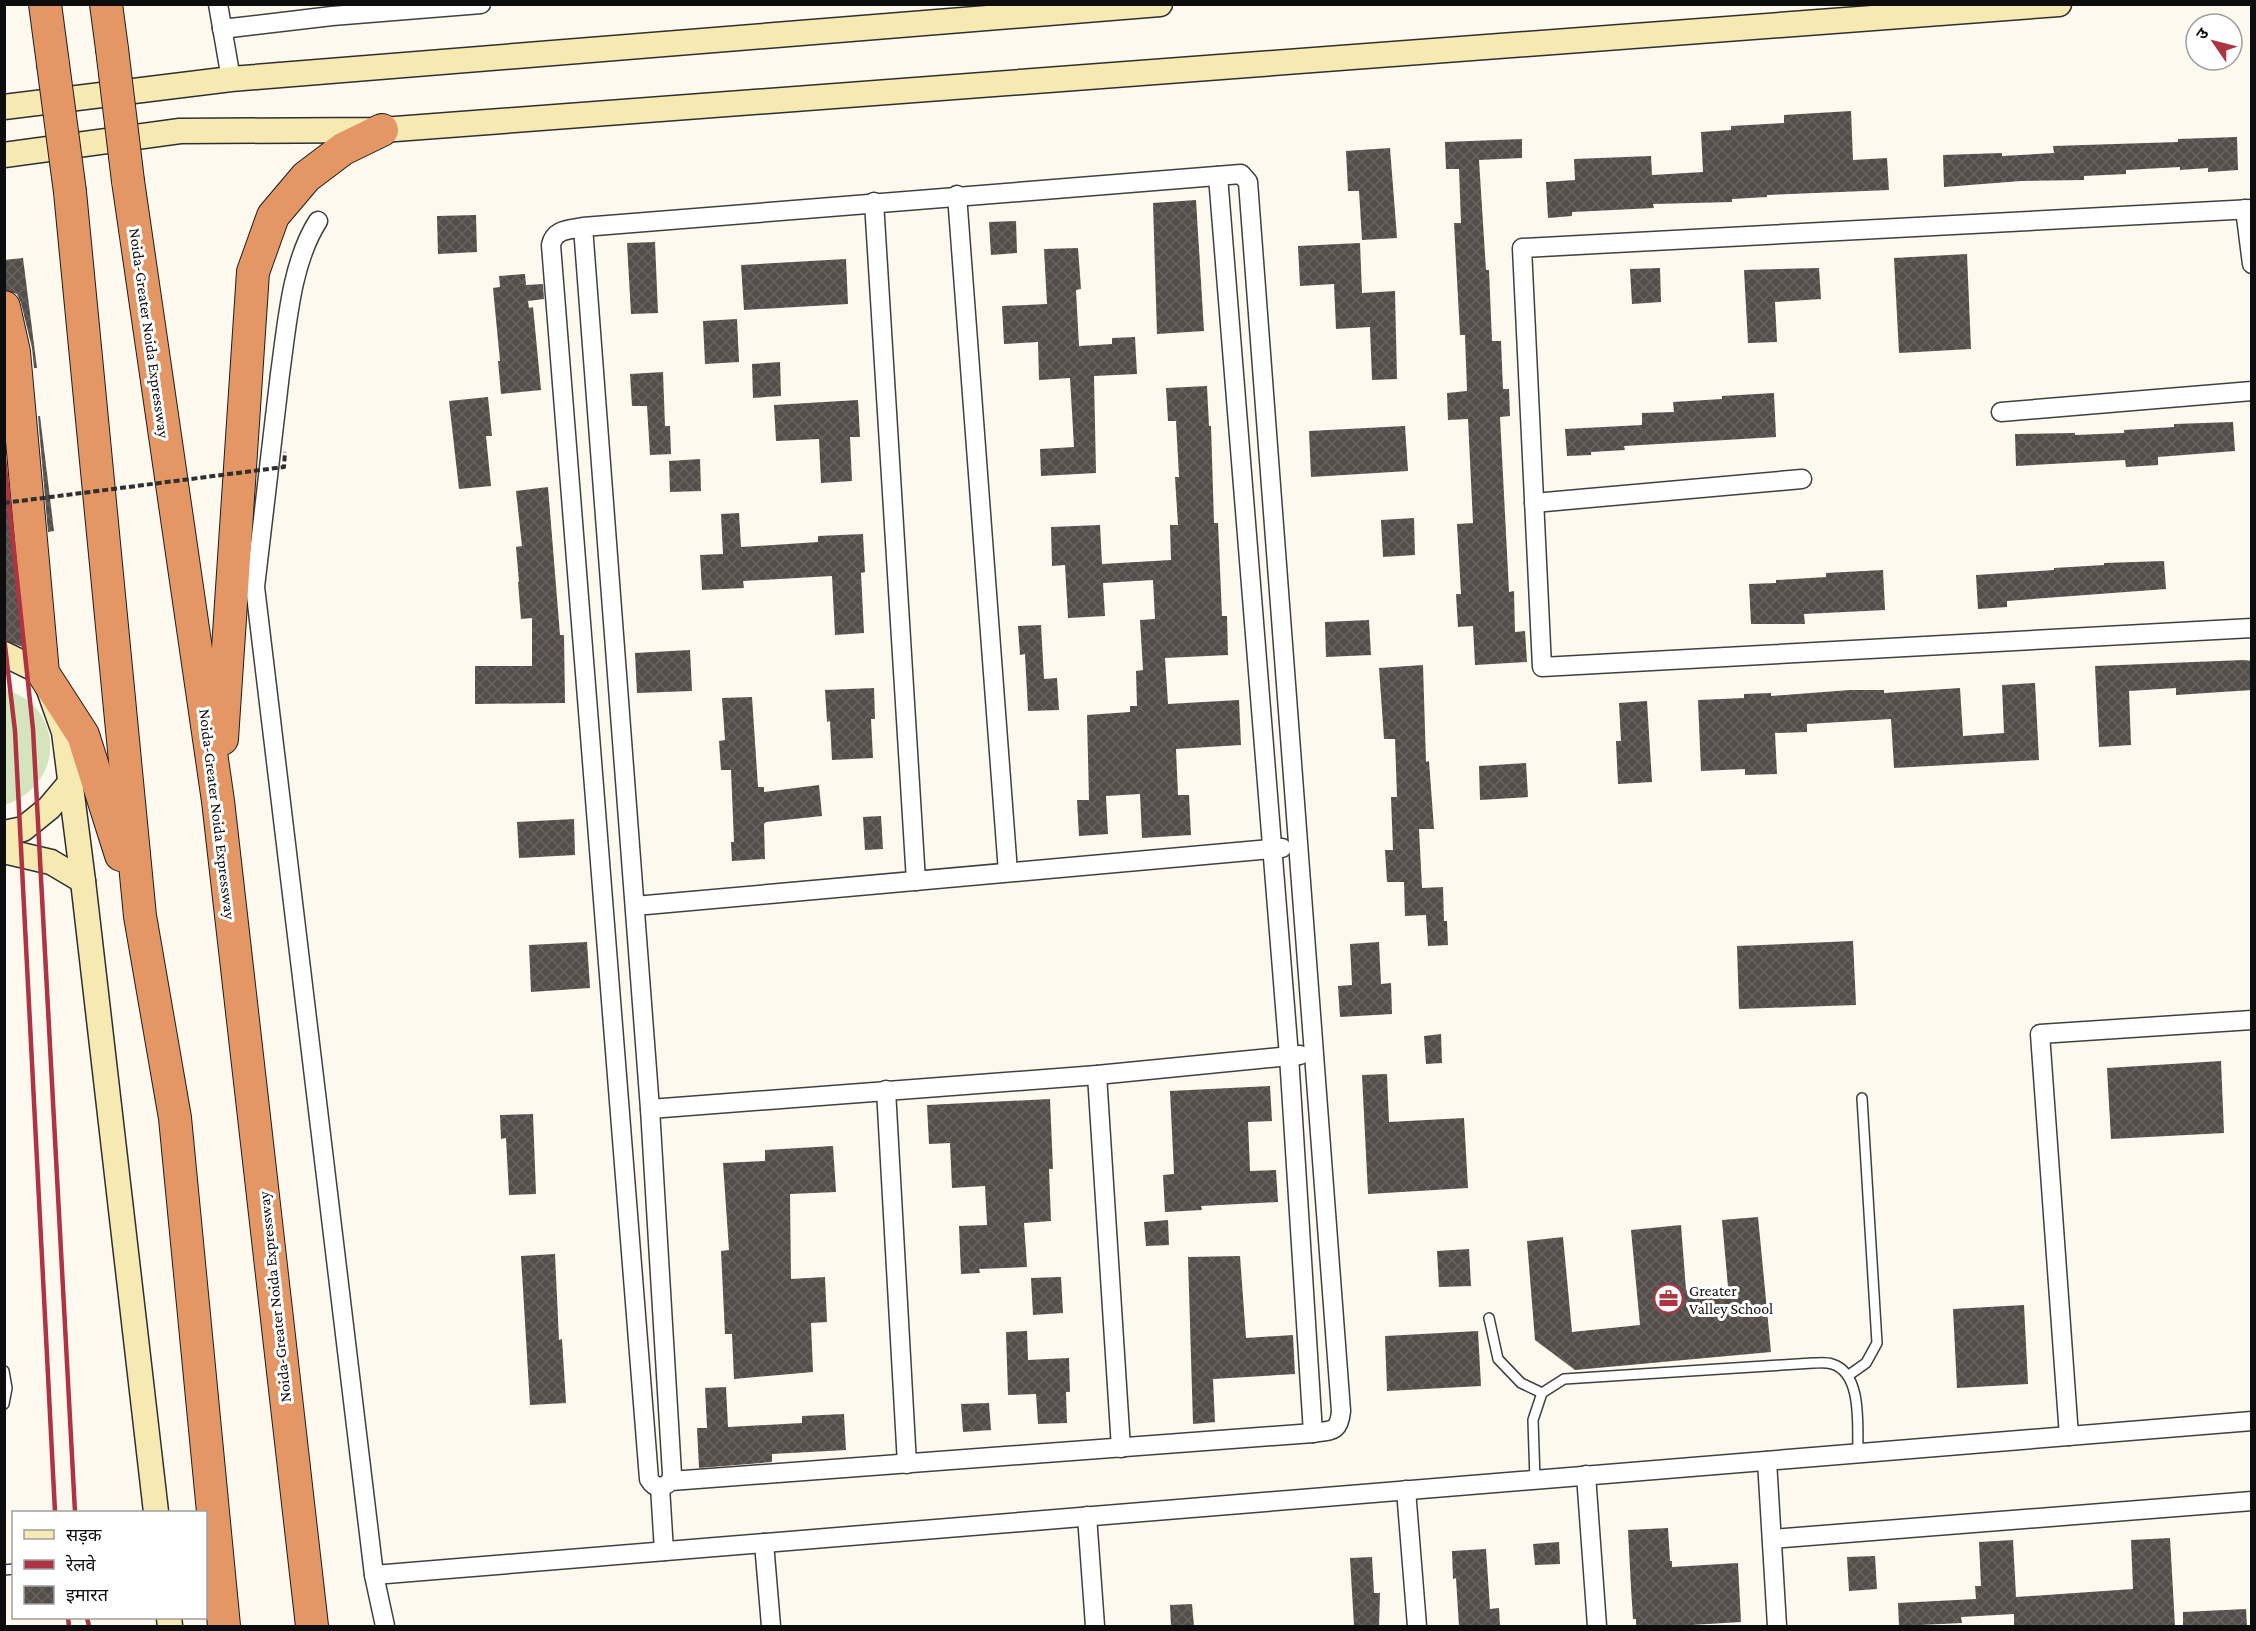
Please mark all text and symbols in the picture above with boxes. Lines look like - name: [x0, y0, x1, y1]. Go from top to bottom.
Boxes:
- north arrow: [2184, 12, 2244, 72]
- text: उ: [2192, 24, 2212, 42]
- street label: Noida-Greater Noida Expressway: [125, 227, 173, 440]
- street label: Noida-Greater Noida Expressway: [195, 708, 239, 921]
- street label: Noida-Greater Noida Expressway: [255, 1190, 295, 1403]
- place label: Greater Valley School: [1689, 1282, 1773, 1318]
- office icon: Greater Valley School: [1652, 1283, 1684, 1315]
- legend: [12, 1511, 207, 1619]
- text: सड़क: [66, 1525, 103, 1545]
- text: रेलवे: [65, 1554, 97, 1575]
- text: इमारत: [66, 1585, 109, 1605]

